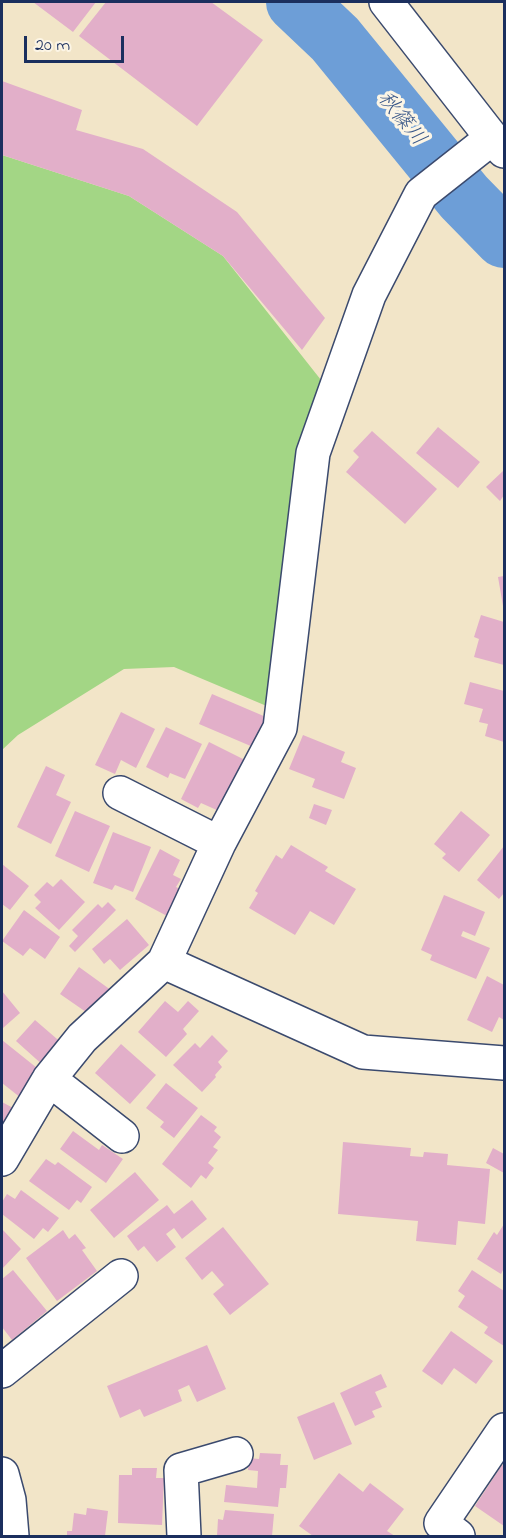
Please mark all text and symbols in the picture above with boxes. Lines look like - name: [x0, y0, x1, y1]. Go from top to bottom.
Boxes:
- scale bar: [27, 24, 128, 62]
- text: 20 m: [35, 33, 70, 59]
- water label: 秋篠川: [370, 88, 430, 152]

